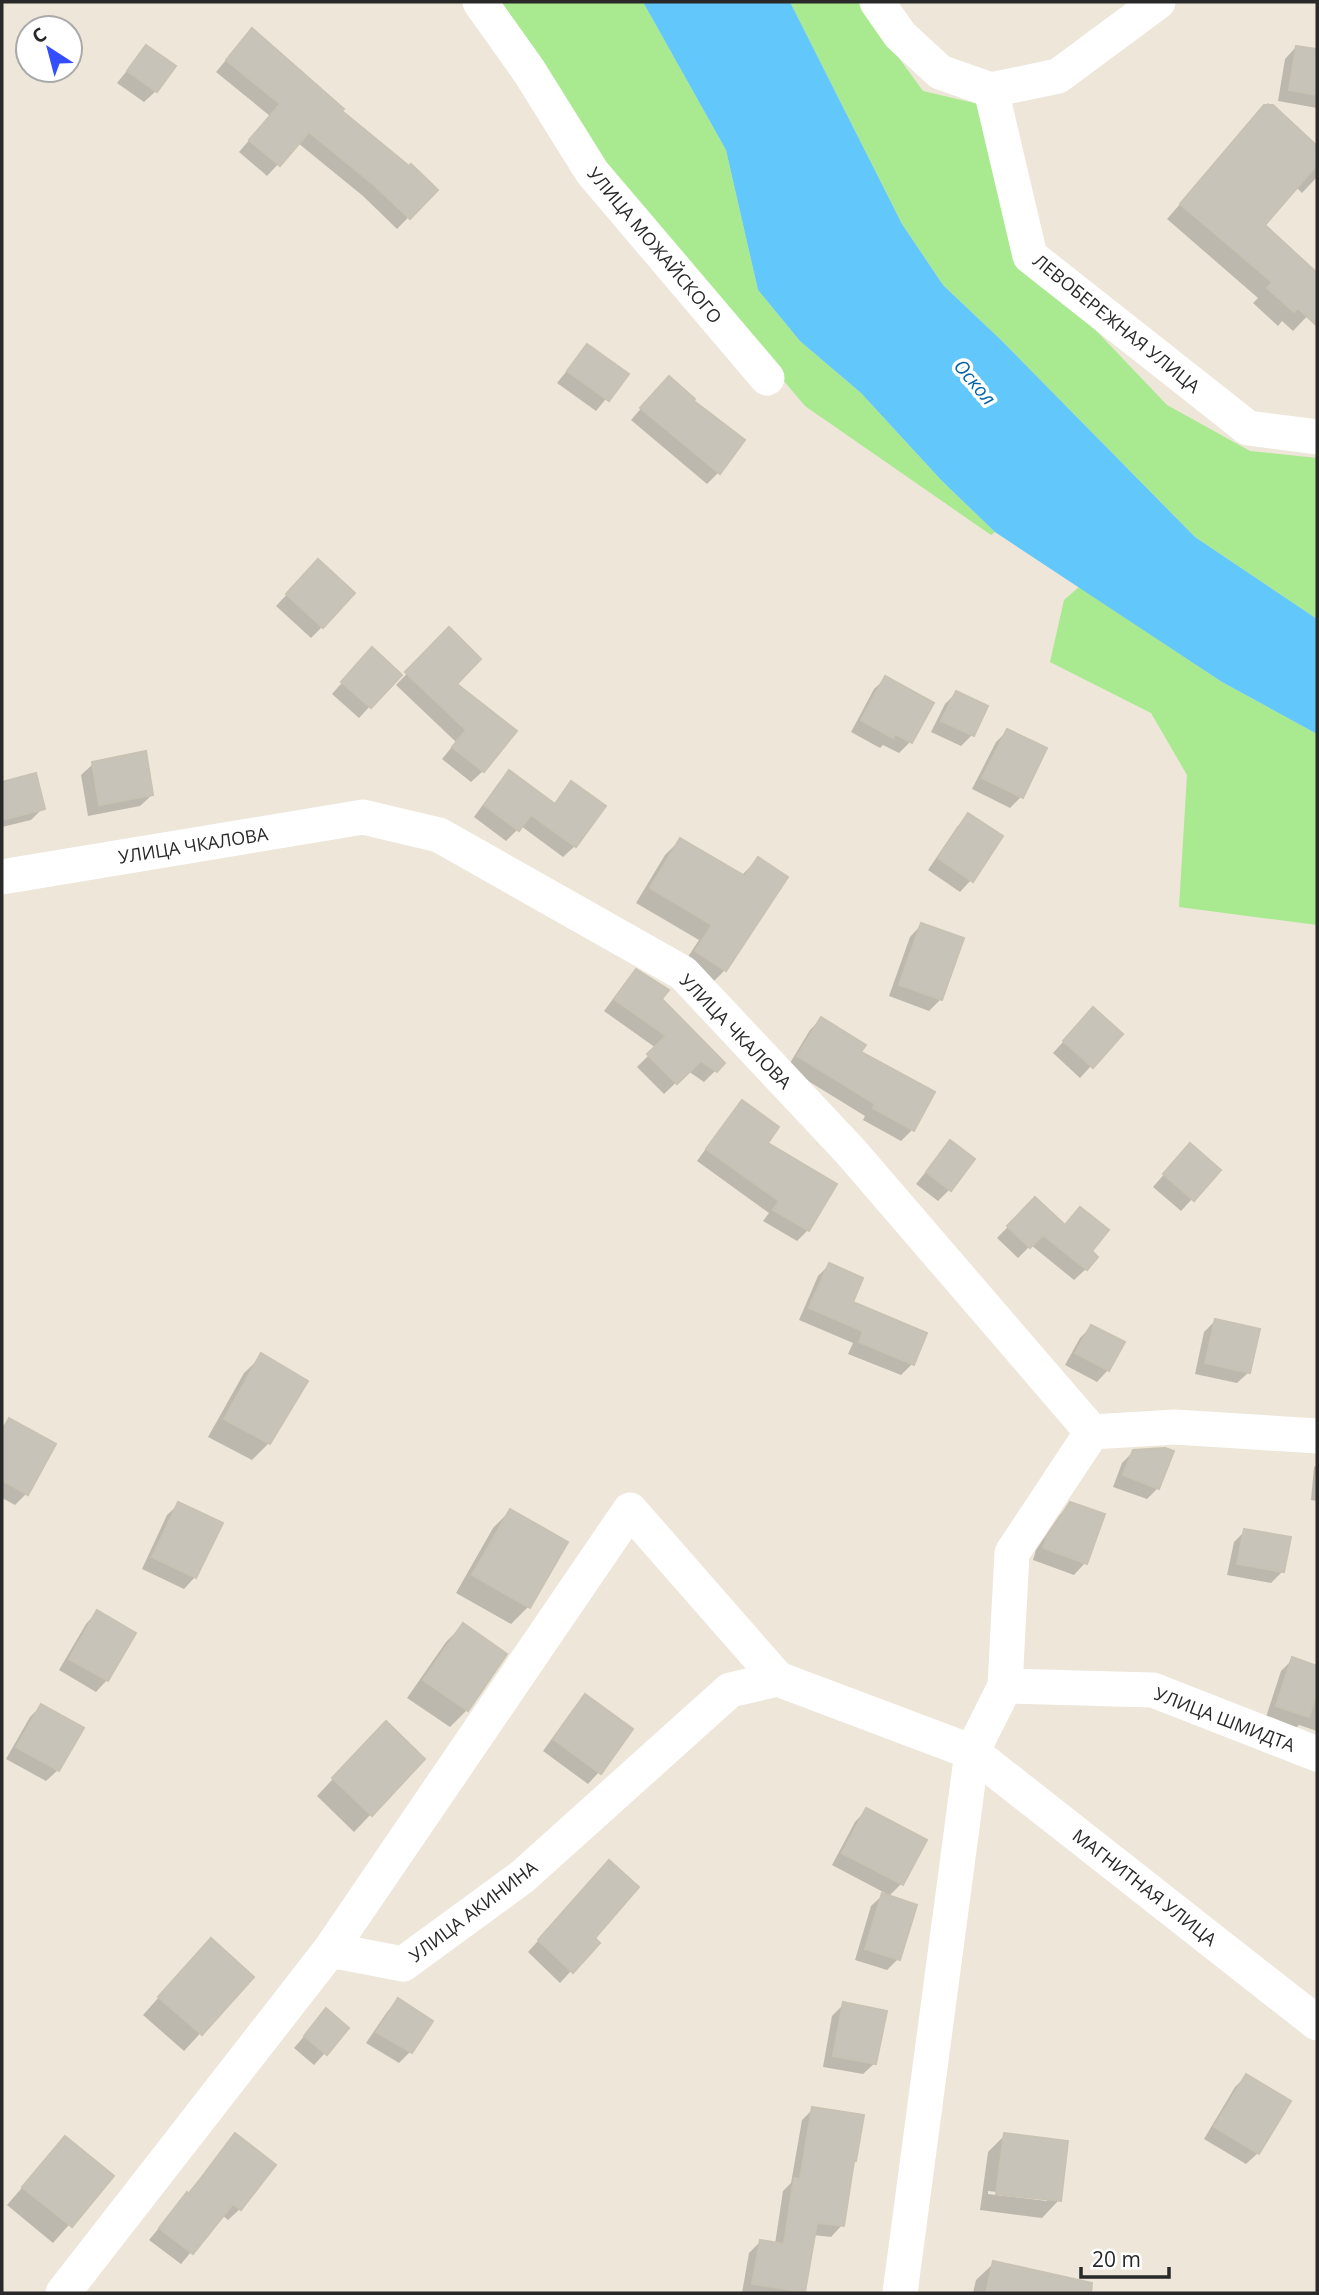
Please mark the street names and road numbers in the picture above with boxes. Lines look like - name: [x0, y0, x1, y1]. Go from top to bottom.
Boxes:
- street label: УЛИЦА МОЖАЙСКОГО: [583, 162, 727, 328]
- street label: ЛЕВОБЕРЕЖНАЯ УЛИЦА: [1029, 248, 1206, 398]
- street label: УЛИЦА ЧКАЛОВА: [116, 821, 270, 869]
- street label: УЛИЦА ЧКАЛОВА: [675, 968, 798, 1094]
- street label: УЛИЦА ШМИДТА: [1151, 1681, 1299, 1757]
- street label: МАГНИТНАЯ УЛИЦА: [1068, 1823, 1222, 1951]
- street label: УЛИЦА АКИНИНА: [404, 1855, 542, 1967]

